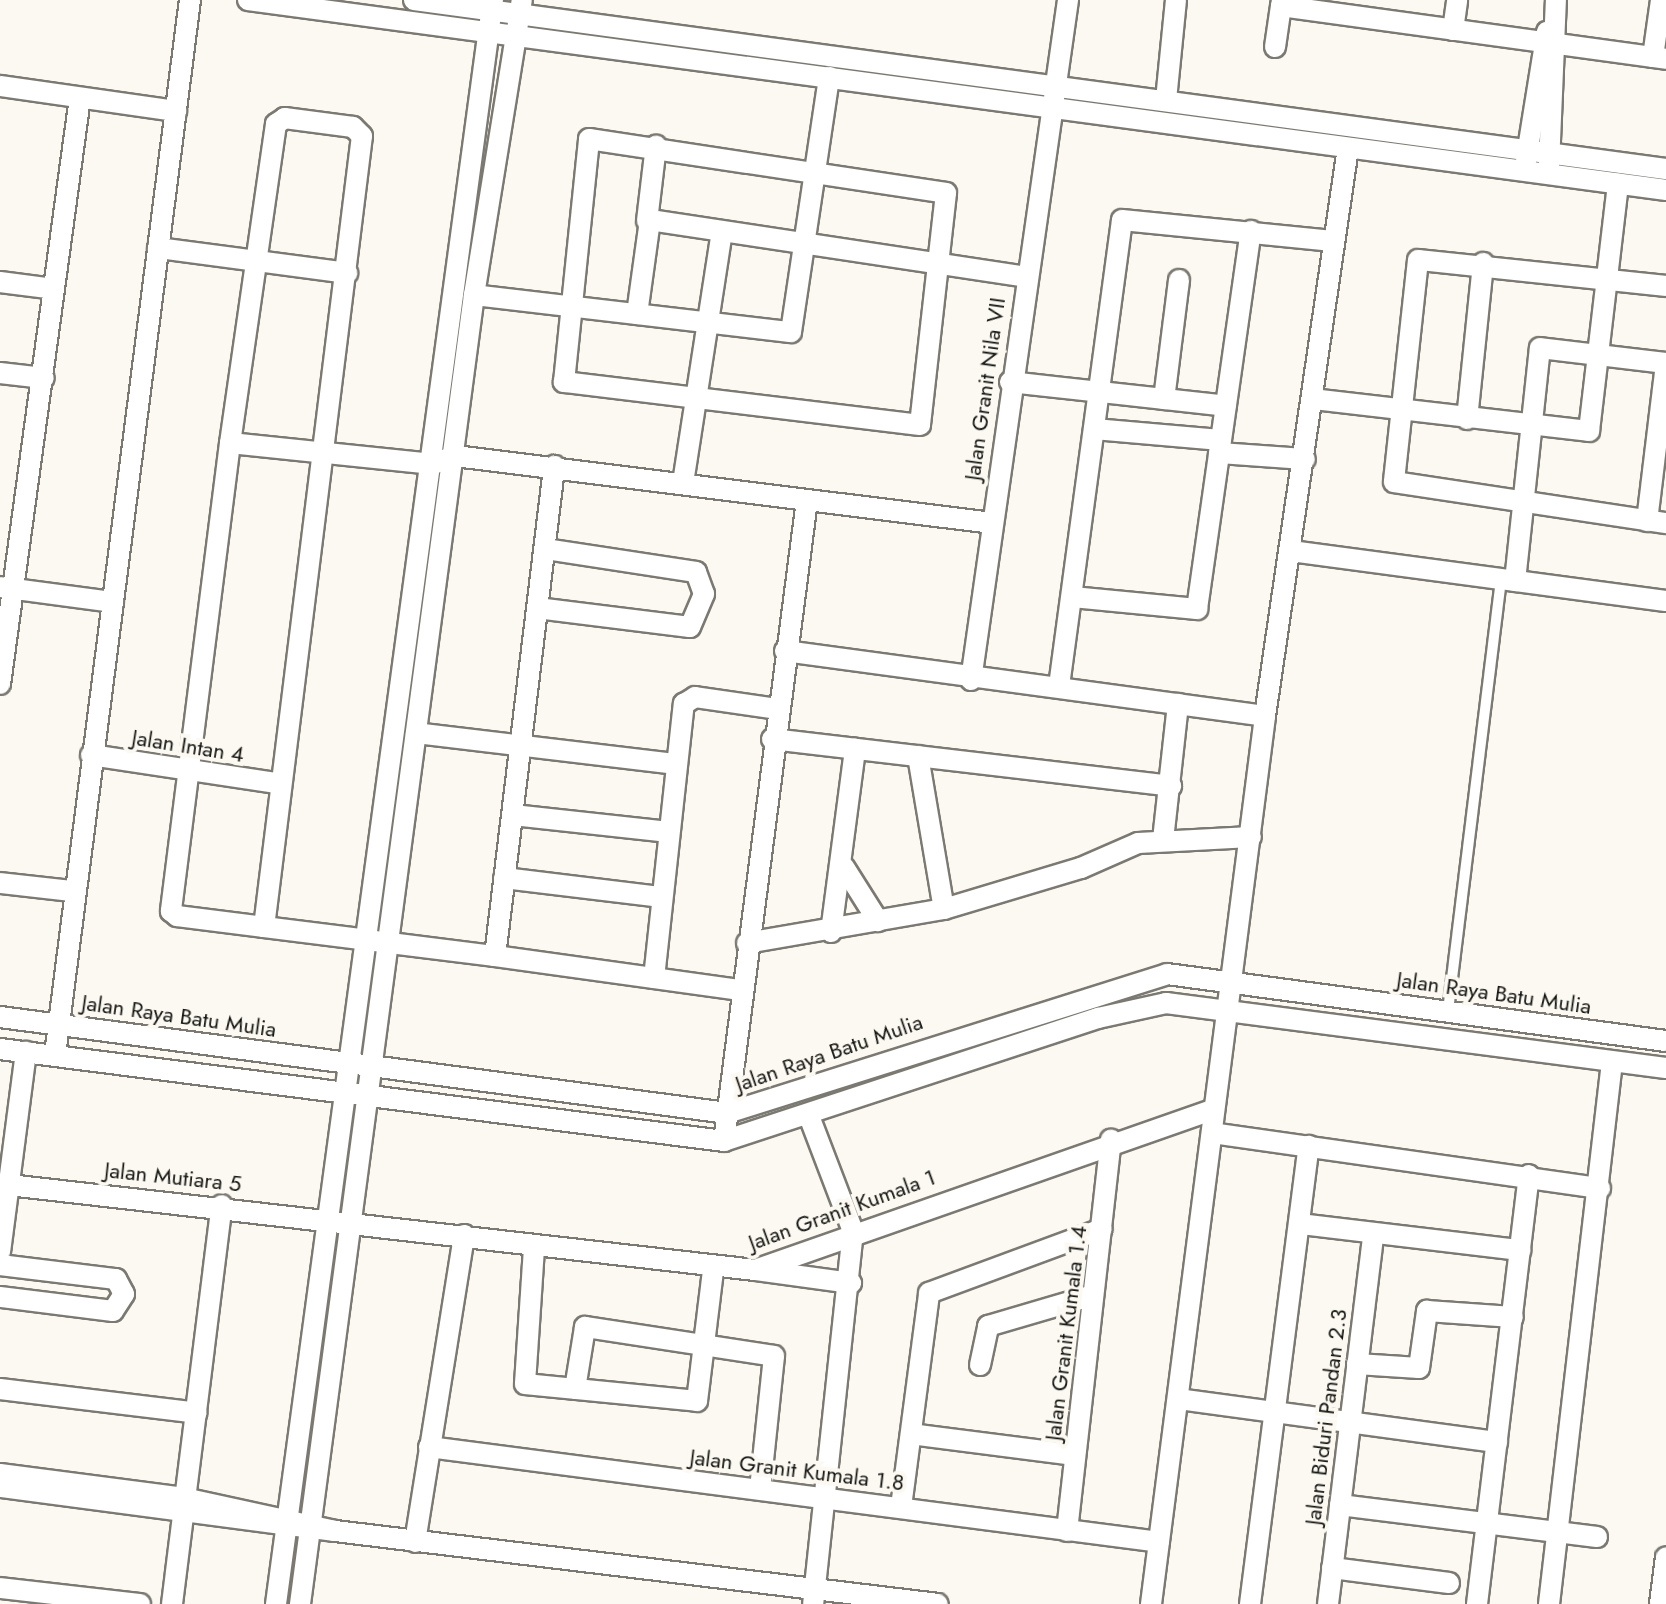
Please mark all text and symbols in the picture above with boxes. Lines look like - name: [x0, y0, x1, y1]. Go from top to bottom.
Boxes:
- street label: Jalan Granit Nila VII: [959, 296, 1011, 482]
- street label: Jalan Intan 4: [130, 724, 246, 768]
- street label: Jalan Raya Batu Mulia: [1395, 966, 1593, 1020]
- street label: Jalan Raya Batu Mulia: [80, 989, 278, 1043]
- street label: Jalan Raya Batu Mulia: [732, 1009, 926, 1097]
- street label: Jalan Mutiara 5: [103, 1157, 243, 1197]
- street label: Jalan Granit Kumala 1: [745, 1164, 939, 1256]
- street label: Jalan Granit Kumala 1.4: [1040, 1224, 1092, 1442]
- street label: Jalan Biduri Pandan 2.3: [1300, 1307, 1352, 1527]
- street label: Jalan Granit Kumala 1.8: [688, 1444, 906, 1496]

